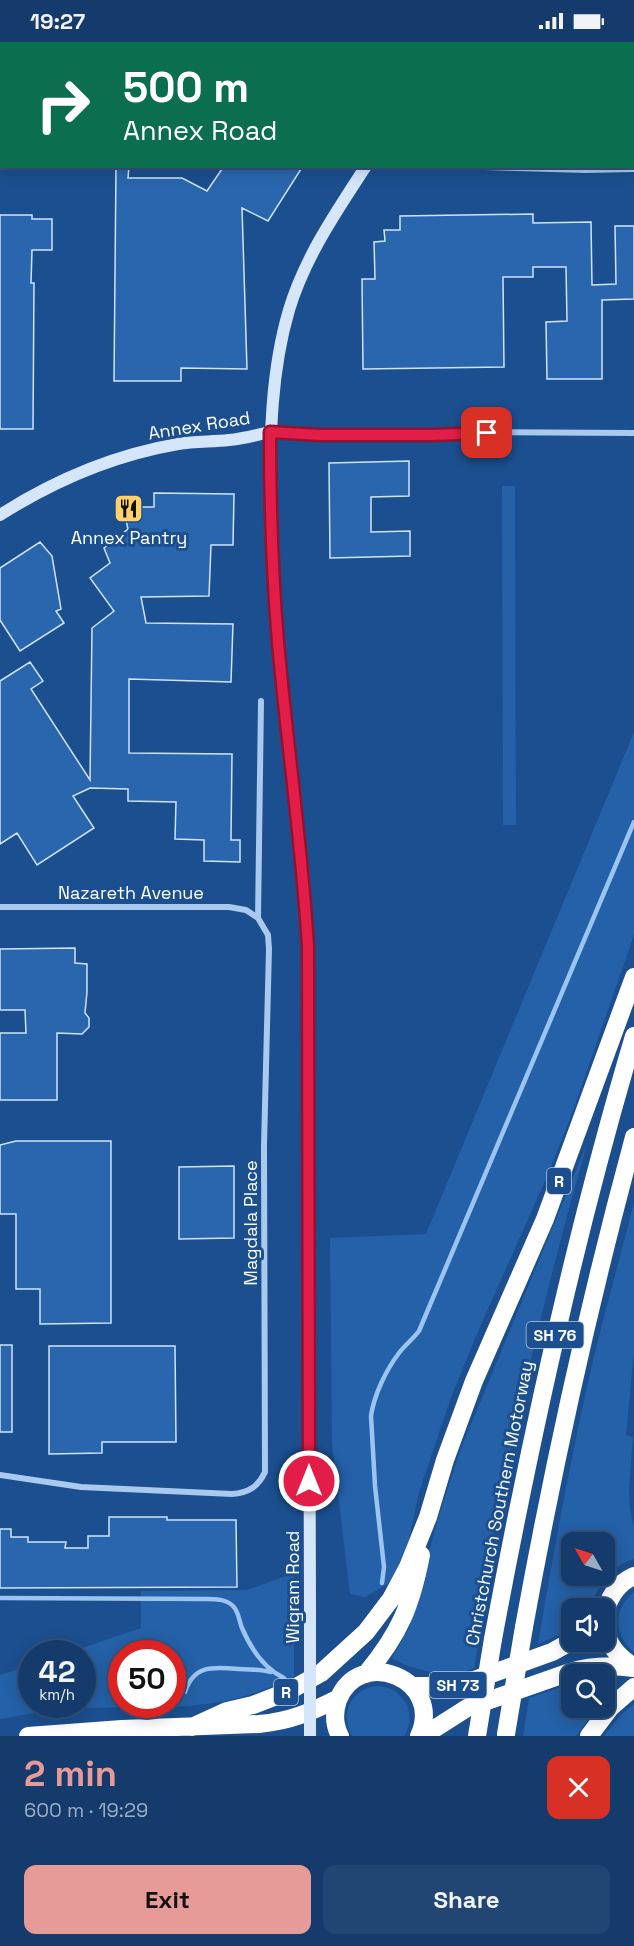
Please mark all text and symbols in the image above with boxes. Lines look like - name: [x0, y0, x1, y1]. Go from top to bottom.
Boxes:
- text: 19:27: [30, 7, 85, 35]
- text: 500 m: [123, 61, 249, 114]
- icon: right: [24, 66, 102, 144]
- text: Annex Road: [123, 113, 277, 148]
- street label: Annex Road: [146, 406, 252, 444]
- pin: [461, 407, 512, 458]
- icon: arrive: [470, 416, 503, 449]
- restaurant icon: Annex Pantry: [113, 492, 145, 524]
- place label: Annex Pantry: [71, 526, 187, 549]
- street label: Nazareth Avenue: [58, 881, 204, 904]
- street label: Magdala Place: [239, 1160, 262, 1286]
- road number: R: [547, 1168, 571, 1194]
- road number: SH 76: [526, 1322, 584, 1348]
- street label: Christchurch Southern Motorway: [460, 1359, 538, 1647]
- position arrow: [277, 1449, 341, 1513]
- street label: Wigram Road: [281, 1531, 304, 1643]
- north arrow: [561, 1532, 615, 1586]
- map controls: [561, 1532, 615, 1718]
- button: sound: [561, 1598, 615, 1652]
- speed limit sign: 50: [108, 1640, 186, 1718]
- text: 42: [39, 1652, 75, 1691]
- button: search: [561, 1664, 615, 1718]
- road number: SH 73: [430, 1672, 486, 1698]
- road number: R: [274, 1679, 298, 1705]
- text: km/h: [39, 1685, 75, 1704]
- text: 2 min: [24, 1751, 117, 1797]
- button: close: [547, 1756, 610, 1819]
- text: 600 m · 19:29: [24, 1797, 148, 1823]
- button: Exit: [24, 1865, 311, 1934]
- button: Share: [323, 1865, 610, 1934]

